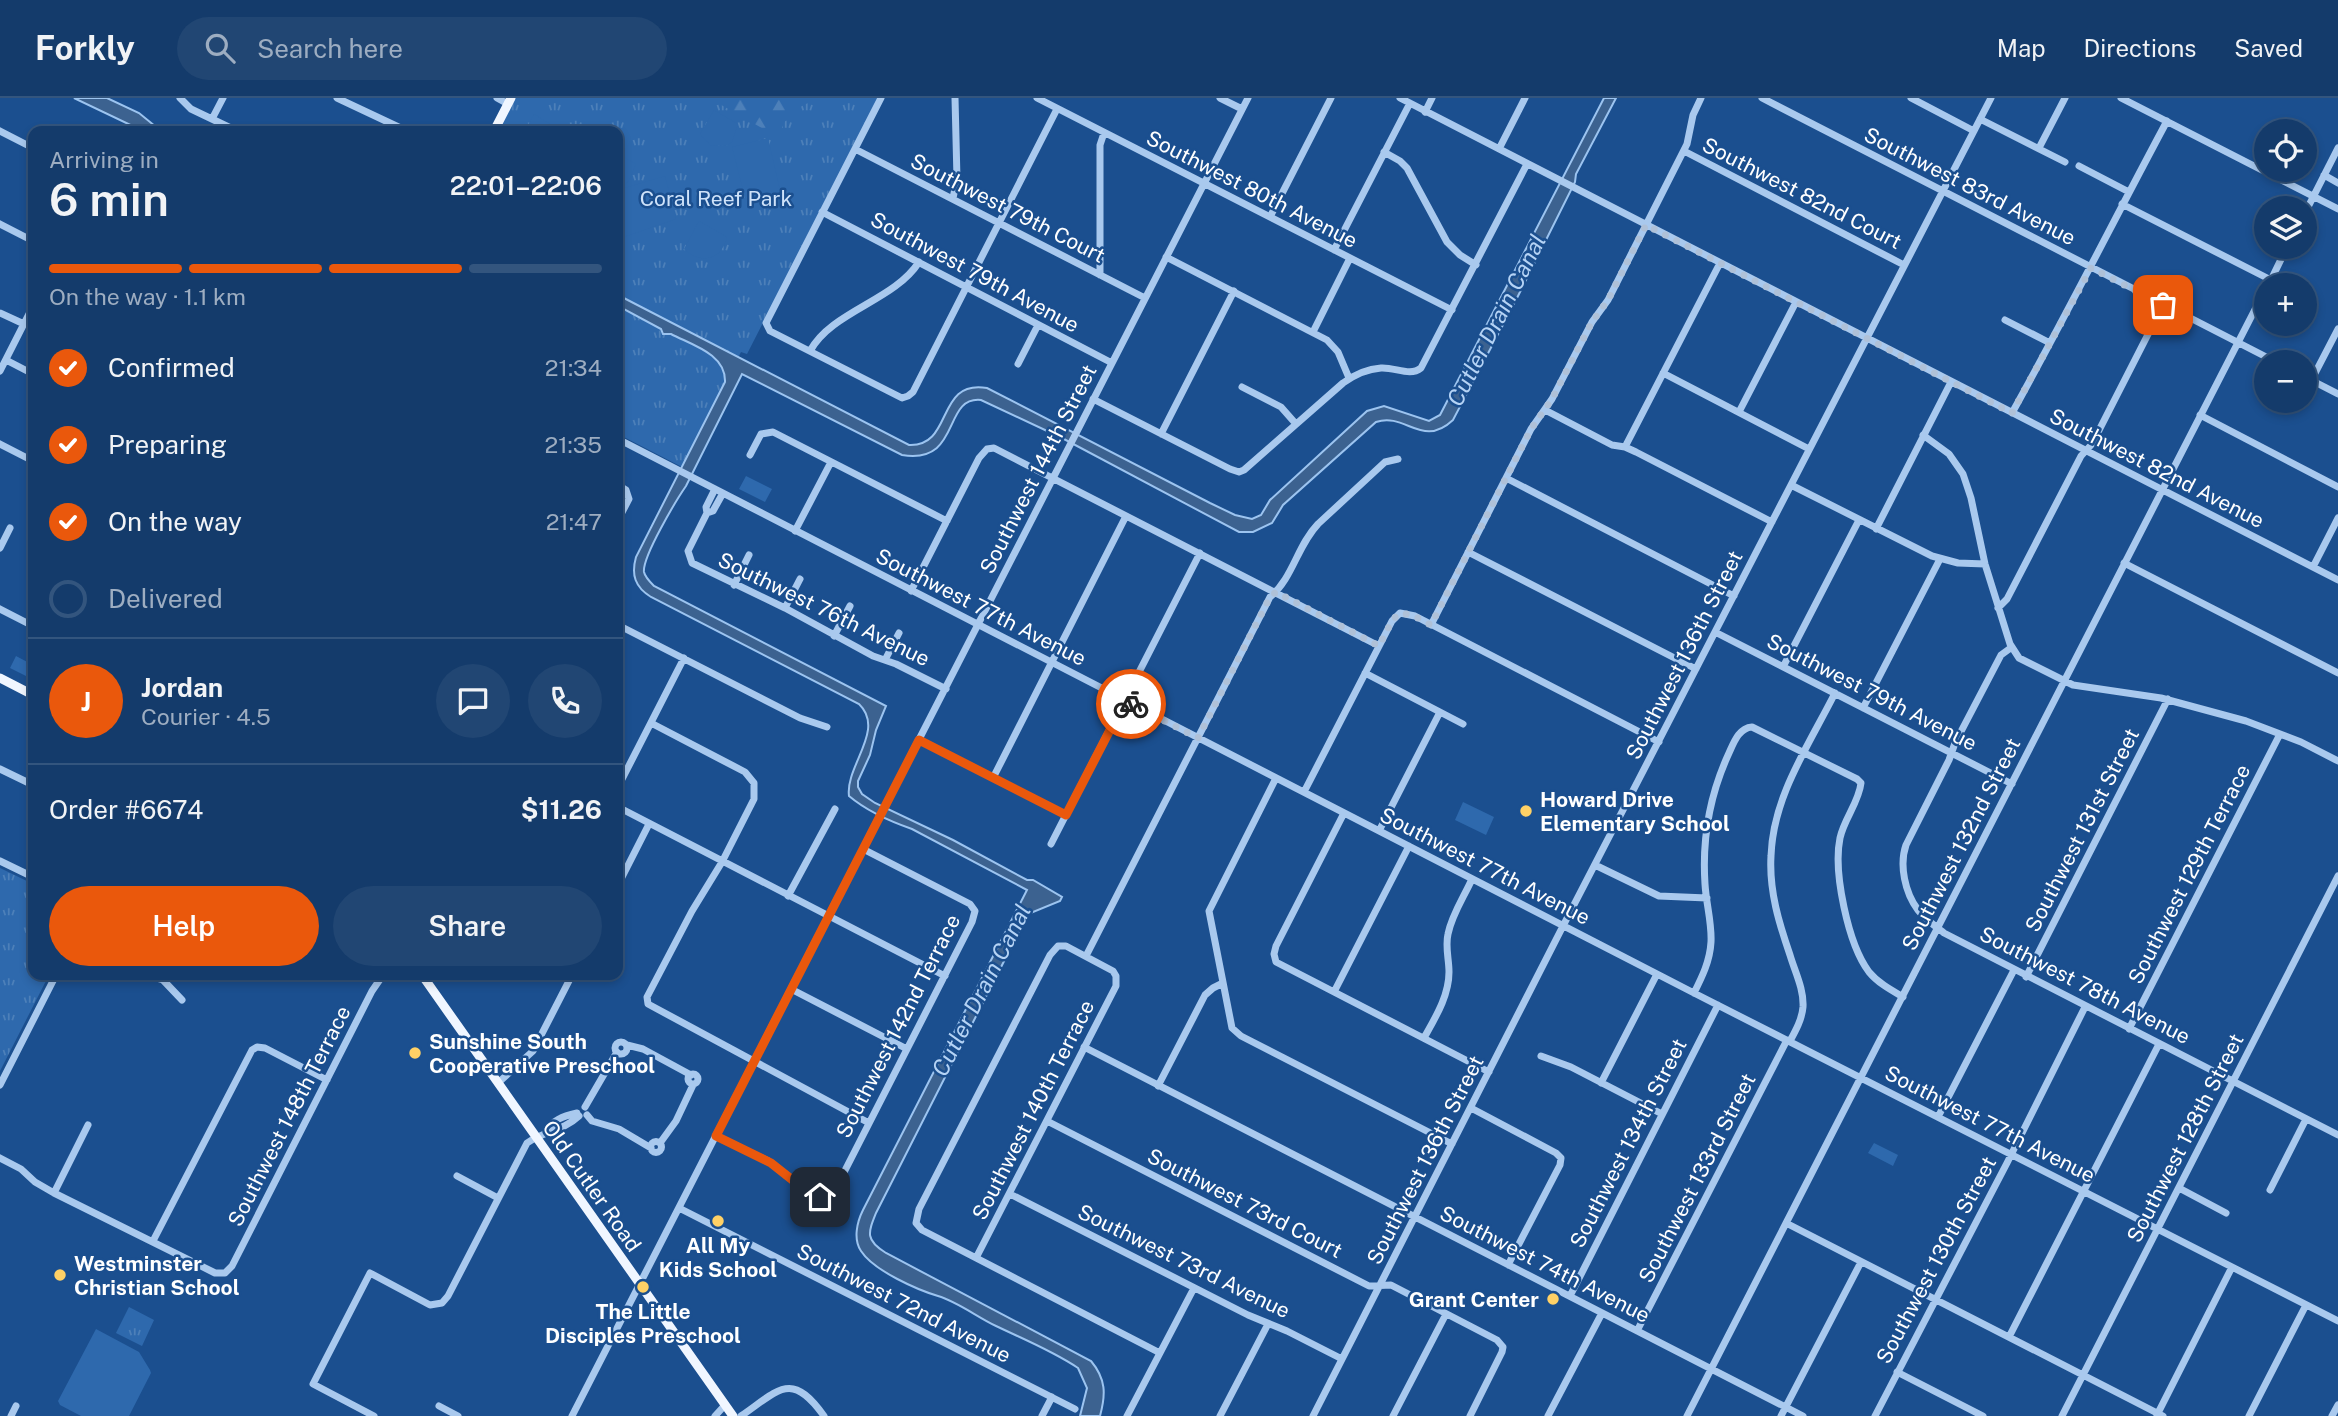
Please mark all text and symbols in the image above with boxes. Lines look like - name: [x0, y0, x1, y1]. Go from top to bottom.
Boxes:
- search box: [177, 17, 667, 80]
- text: Forkly: [35, 29, 135, 67]
- icon: search: [201, 29, 239, 67]
- text: Search here: [257, 33, 403, 64]
- text: Map: [1997, 34, 2046, 62]
- text: Directions: [2084, 34, 2196, 62]
- text: Saved: [2234, 34, 2303, 62]
- map controls: [2254, 119, 2317, 413]
- button: locate: [2254, 119, 2317, 182]
- street label: Southwest 83rd Avenue: [1860, 122, 2080, 250]
- street label: Southwest 80th Avenue: [1142, 125, 1362, 253]
- street label: Southwest 82nd Court: [1698, 132, 1906, 254]
- text: Arriving in: [49, 146, 159, 173]
- street label: Southwest 79th Court: [907, 148, 1109, 268]
- text: 22:01–22:06: [450, 170, 602, 201]
- text: 6 min: [49, 172, 169, 226]
- park label: Coral Reef Park: [640, 186, 793, 211]
- button: layers: [2254, 196, 2317, 259]
- street label: Southwest 79th Avenue: [866, 206, 1084, 338]
- water label: Cutler Drain Canal: [1441, 229, 1551, 411]
- button: +: [2254, 273, 2317, 336]
- pin: [2133, 275, 2193, 335]
- text: On the way · 1.1 km: [49, 283, 246, 310]
- icon: bag: [2144, 286, 2182, 324]
- icon: check: [49, 349, 87, 387]
- button: −: [2254, 350, 2317, 413]
- text: Confirmed: [108, 352, 235, 383]
- text: 21:34: [545, 354, 602, 381]
- street label: Southwest 144th Street: [974, 360, 1102, 578]
- street label: Southwest 82nd Avenue: [2045, 403, 2269, 533]
- icon: check: [49, 426, 87, 464]
- text: Preparing: [108, 429, 227, 460]
- text: 21:35: [545, 431, 602, 458]
- icon: check: [49, 503, 87, 541]
- text: On the way: [108, 506, 242, 537]
- text: 21:47: [546, 508, 602, 535]
- street label: Southwest 77th Avenue: [872, 543, 1090, 671]
- street label: Southwest 136th Street: [1620, 546, 1748, 764]
- street label: Southwest 76th Avenue: [714, 547, 934, 671]
- text: Delivered: [108, 583, 223, 614]
- street label: Southwest 79th Avenue: [1763, 628, 1981, 756]
- button: chat: [436, 664, 510, 738]
- button: phone: [528, 664, 602, 738]
- courier: [1096, 669, 1166, 739]
- text: Jordan: [141, 672, 223, 703]
- icon: bike: [1112, 685, 1150, 723]
- text: J: [81, 686, 91, 717]
- text: Courier · 4.5: [141, 703, 271, 730]
- street label: Southwest 131st Street: [2020, 724, 2144, 936]
- street label: Southwest 132nd Street: [1897, 734, 2025, 954]
- street label: Southwest 129th Terrace: [2123, 760, 2255, 988]
- place label: Howard Drive Elementary School: [1540, 787, 1730, 836]
- text: Order #6674: [49, 794, 203, 825]
- text: $11.26: [521, 794, 602, 825]
- street label: Southwest 77th Avenue: [1376, 802, 1594, 930]
- marker: Howard Drive Elementary School: [1518, 803, 1534, 819]
- button: Help: [49, 886, 319, 966]
- button: Share: [333, 886, 602, 966]
- water label: Cutler Drain Canal: [926, 899, 1036, 1081]
- street label: Southwest 142nd Terrace: [831, 910, 965, 1142]
- street label: Southwest 78th Avenue: [1976, 921, 2194, 1049]
- street label: Southwest 140th Terrace: [967, 996, 1099, 1224]
- street label: Southwest 148th Terrace: [222, 1002, 356, 1230]
- place label: Sunshine South Cooperative Preschool: [429, 1029, 655, 1078]
- street label: Southwest 128th Street: [2121, 1029, 2249, 1247]
- street label: Southwest 134th Street: [1564, 1034, 1692, 1252]
- marker: Sunshine South Cooperative Preschool: [407, 1045, 423, 1061]
- street label: Southwest 136th Street: [1361, 1051, 1489, 1269]
- street label: Southwest 77th Avenue: [1881, 1060, 2099, 1188]
- street label: Southwest 133rd Street: [1633, 1069, 1761, 1287]
- street label: Old Cutler Road: [537, 1116, 647, 1256]
- street label: Southwest 73rd Court: [1143, 1143, 1347, 1263]
- street label: Southwest 130th Street: [1871, 1152, 2001, 1368]
- pin: [790, 1167, 850, 1227]
- icon: home: [801, 1178, 839, 1216]
- street label: Southwest 73rd Avenue: [1074, 1199, 1294, 1323]
- street label: Southwest 74th Avenue: [1436, 1200, 1654, 1328]
- marker: All My Kids School: [710, 1213, 726, 1229]
- place label: All My Kids School: [659, 1233, 777, 1282]
- street label: Southwest 72nd Avenue: [793, 1238, 1015, 1368]
- place label: Westminster Christian School: [74, 1251, 240, 1300]
- marker: Westminster Christian School: [52, 1267, 68, 1283]
- marker: The Little Disciples Preschool: [635, 1279, 651, 1295]
- place label: Grant Center: [1409, 1287, 1539, 1312]
- marker: Grant Center: [1545, 1291, 1561, 1307]
- place label: The Little Disciples Preschool: [545, 1299, 741, 1348]

